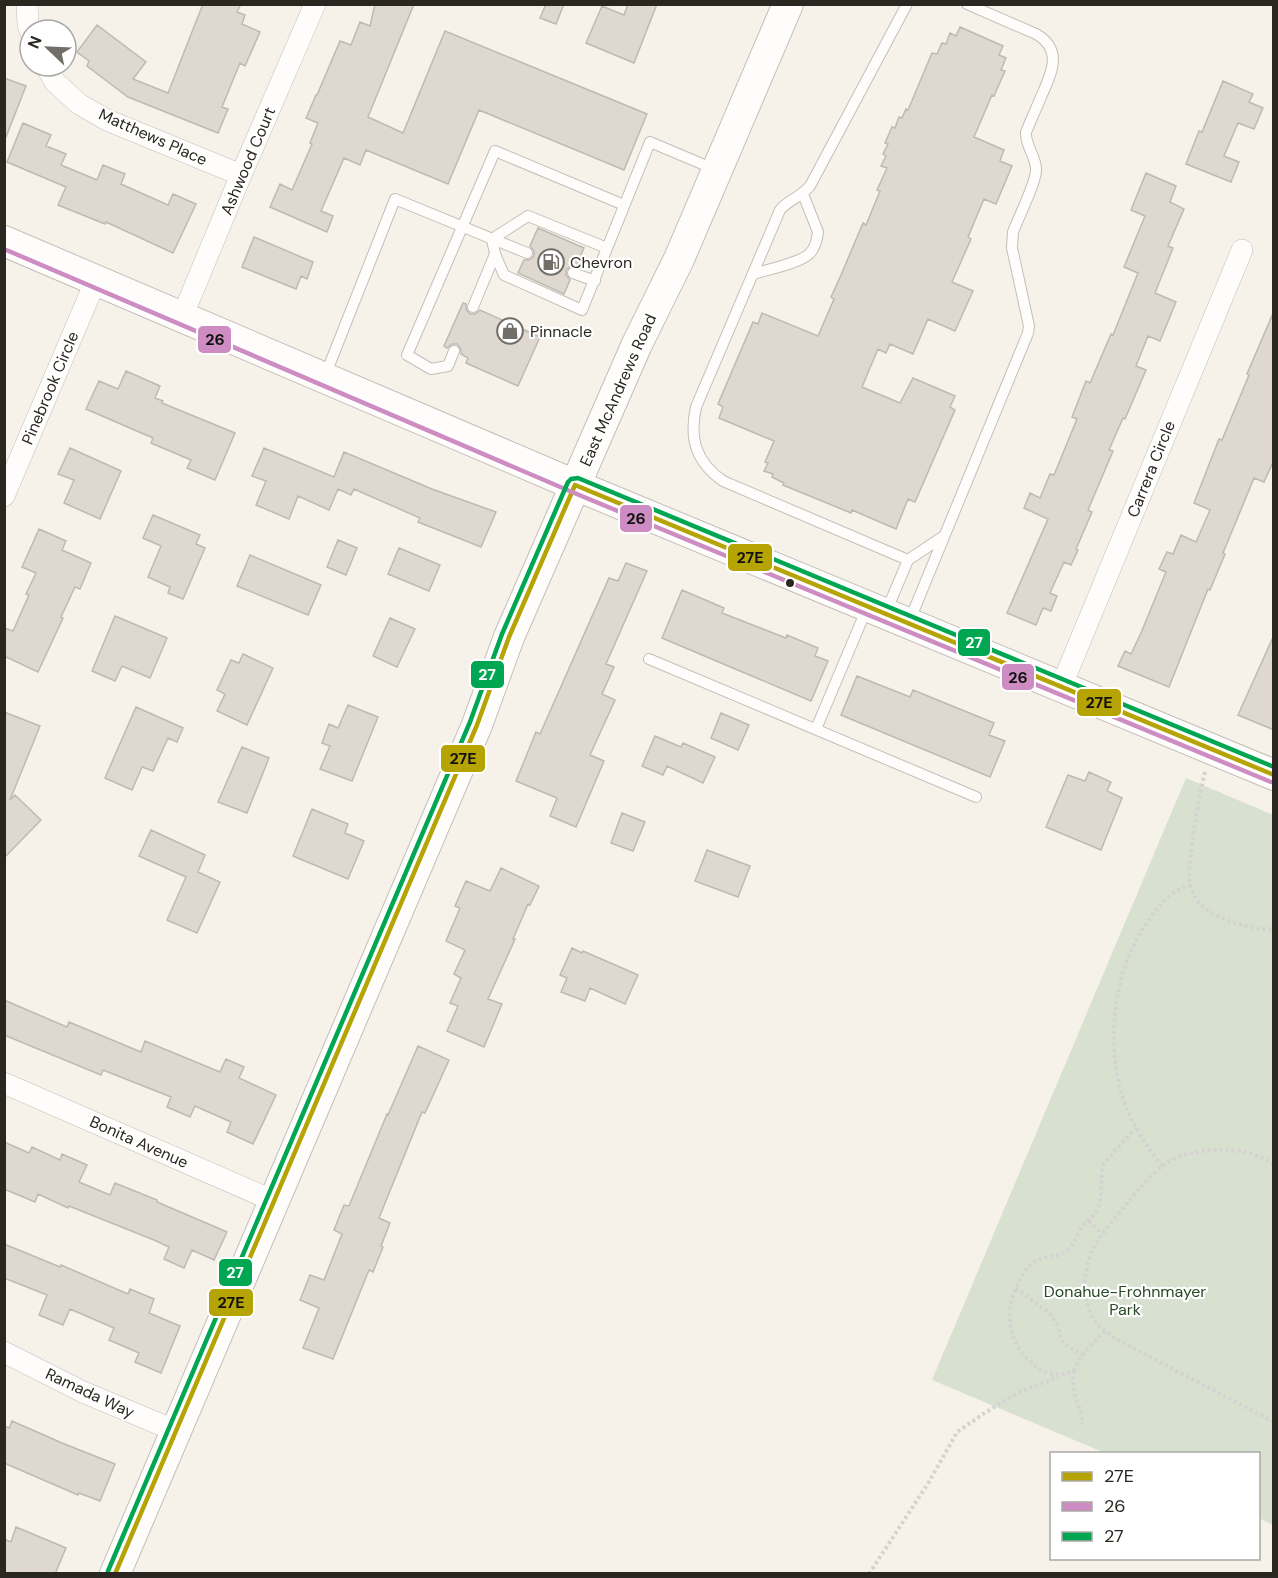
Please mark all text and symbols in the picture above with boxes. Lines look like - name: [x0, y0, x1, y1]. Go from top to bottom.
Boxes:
- north arrow: [18, 18, 78, 78]
- text: N: [23, 33, 47, 52]
- street label: Matthews Place: [95, 104, 211, 170]
- street label: Ashwood Court: [216, 104, 280, 218]
- fuel station icon: Chevron: [536, 247, 566, 277]
- place label: Chevron: [570, 252, 632, 273]
- street label: East McAndrews Road: [575, 311, 661, 469]
- shop icon: Pinnacle: [495, 316, 525, 346]
- place label: Pinnacle: [530, 321, 592, 342]
- line badge: 26: [197, 325, 232, 354]
- street label: Pinebrook Circle: [17, 328, 83, 448]
- text: 26: [205, 329, 225, 350]
- street label: Carrera Circle: [1122, 418, 1180, 520]
- line badge: 26: [619, 504, 653, 533]
- text: 26: [626, 508, 646, 529]
- line badge: 27E: [727, 543, 773, 572]
- text: 27E: [736, 547, 764, 568]
- unlabelled marker: [784, 577, 796, 589]
- line badge: 27: [957, 628, 991, 657]
- text: 27: [965, 632, 983, 653]
- line badge: 27: [470, 660, 505, 689]
- line badge: 26: [1001, 663, 1035, 691]
- text: 27: [478, 664, 496, 685]
- text: 26: [1008, 667, 1028, 688]
- line badge: 27E: [1076, 688, 1122, 717]
- text: 27E: [1085, 692, 1113, 713]
- line badge: 27E: [440, 744, 486, 773]
- text: 27E: [449, 748, 477, 769]
- street label: Bonita Avenue: [86, 1111, 192, 1173]
- line badge: 27: [218, 1258, 253, 1287]
- text: 27: [226, 1262, 244, 1283]
- park label: Donahue-Frohnmayer Park: [1044, 1281, 1206, 1320]
- line badge: 27E: [208, 1288, 254, 1317]
- text: 27E: [217, 1292, 245, 1313]
- street label: Ramada Way: [42, 1363, 138, 1423]
- legend: [1050, 1452, 1260, 1560]
- text: 27E: [1104, 1464, 1134, 1488]
- text: 26: [1104, 1494, 1126, 1518]
- text: 27: [1104, 1524, 1124, 1548]

